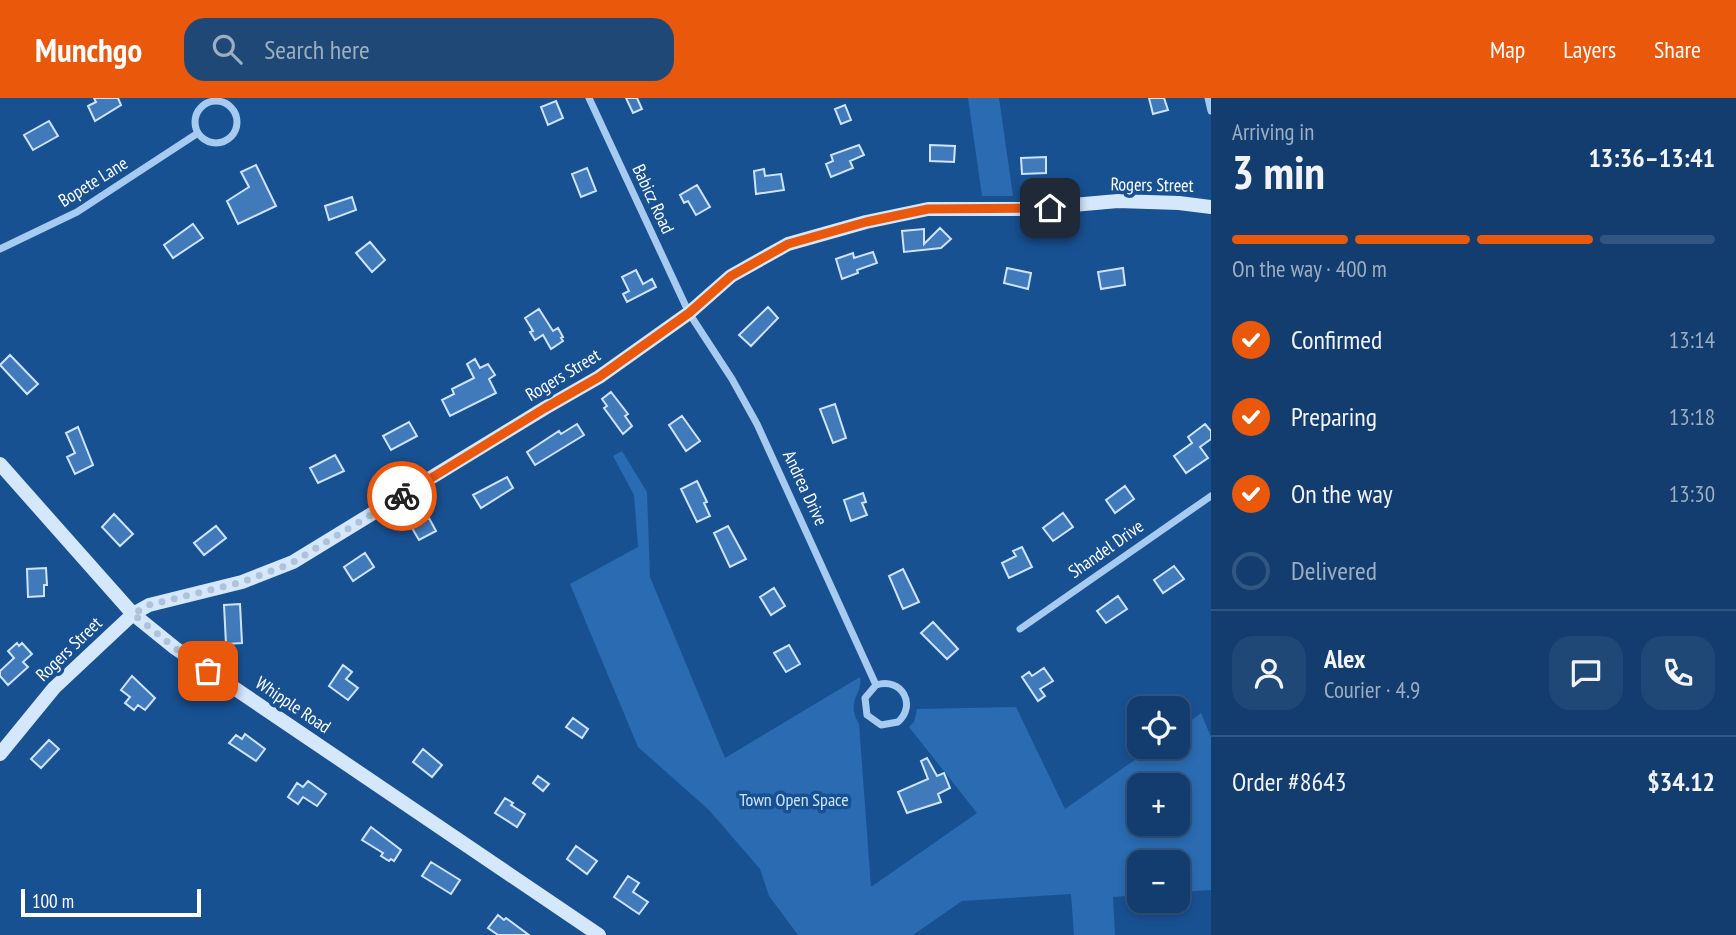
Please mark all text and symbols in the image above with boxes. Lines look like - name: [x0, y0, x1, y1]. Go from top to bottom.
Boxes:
- search box: [184, 18, 674, 81]
- text: Munchgo: [35, 28, 142, 71]
- icon: search: [208, 30, 246, 68]
- text: Search here: [264, 33, 370, 66]
- text: Map: [1490, 34, 1525, 65]
- text: Layers: [1563, 34, 1616, 65]
- text: Share: [1654, 34, 1701, 65]
- text: Arriving in: [1232, 117, 1314, 146]
- text: 13:36–13:41: [1588, 141, 1715, 174]
- text: 3 min: [1232, 142, 1325, 202]
- street label: Bopete Lane: [54, 151, 132, 212]
- street label: Babicz Road: [627, 160, 680, 237]
- street label: Rogers Street: [1110, 172, 1194, 197]
- pin: [1020, 178, 1080, 238]
- icon: home: [1031, 189, 1069, 227]
- text: On the way · 400 m: [1232, 254, 1387, 283]
- icon: check: [1232, 321, 1270, 359]
- text: Confirmed: [1291, 323, 1382, 356]
- text: 13:14: [1669, 325, 1715, 354]
- street label: Rogers Street: [521, 343, 604, 406]
- icon: check: [1232, 398, 1270, 436]
- text: Preparing: [1291, 400, 1377, 433]
- text: 13:18: [1669, 402, 1715, 431]
- street label: Andrea Drive: [778, 447, 833, 529]
- courier: [367, 461, 437, 531]
- icon: check: [1232, 475, 1270, 513]
- icon: bike: [383, 477, 421, 515]
- text: On the way: [1291, 477, 1393, 510]
- text: 13:30: [1669, 479, 1715, 508]
- street label: Shandel Drive: [1064, 514, 1148, 583]
- text: Delivered: [1291, 554, 1377, 587]
- street label: Rogers Street: [31, 611, 107, 686]
- button: person: [1232, 636, 1306, 710]
- button: chat: [1549, 636, 1623, 710]
- button: phone: [1641, 636, 1715, 710]
- pin: [178, 641, 238, 701]
- text: Alex: [1324, 642, 1365, 675]
- icon: bag: [189, 652, 227, 690]
- street label: Whipple Road: [251, 671, 335, 738]
- text: Courier · 4.9: [1324, 675, 1420, 704]
- map controls: [1127, 696, 1190, 913]
- button: locate: [1127, 696, 1190, 759]
- text: Order #8643: [1232, 765, 1347, 798]
- text: $34.12: [1647, 765, 1715, 798]
- button: +: [1127, 773, 1190, 836]
- park label: Town Open Space: [739, 788, 849, 811]
- button: −: [1127, 850, 1190, 913]
- scale bar: [21, 886, 201, 918]
- text: 100 m: [32, 889, 74, 913]

